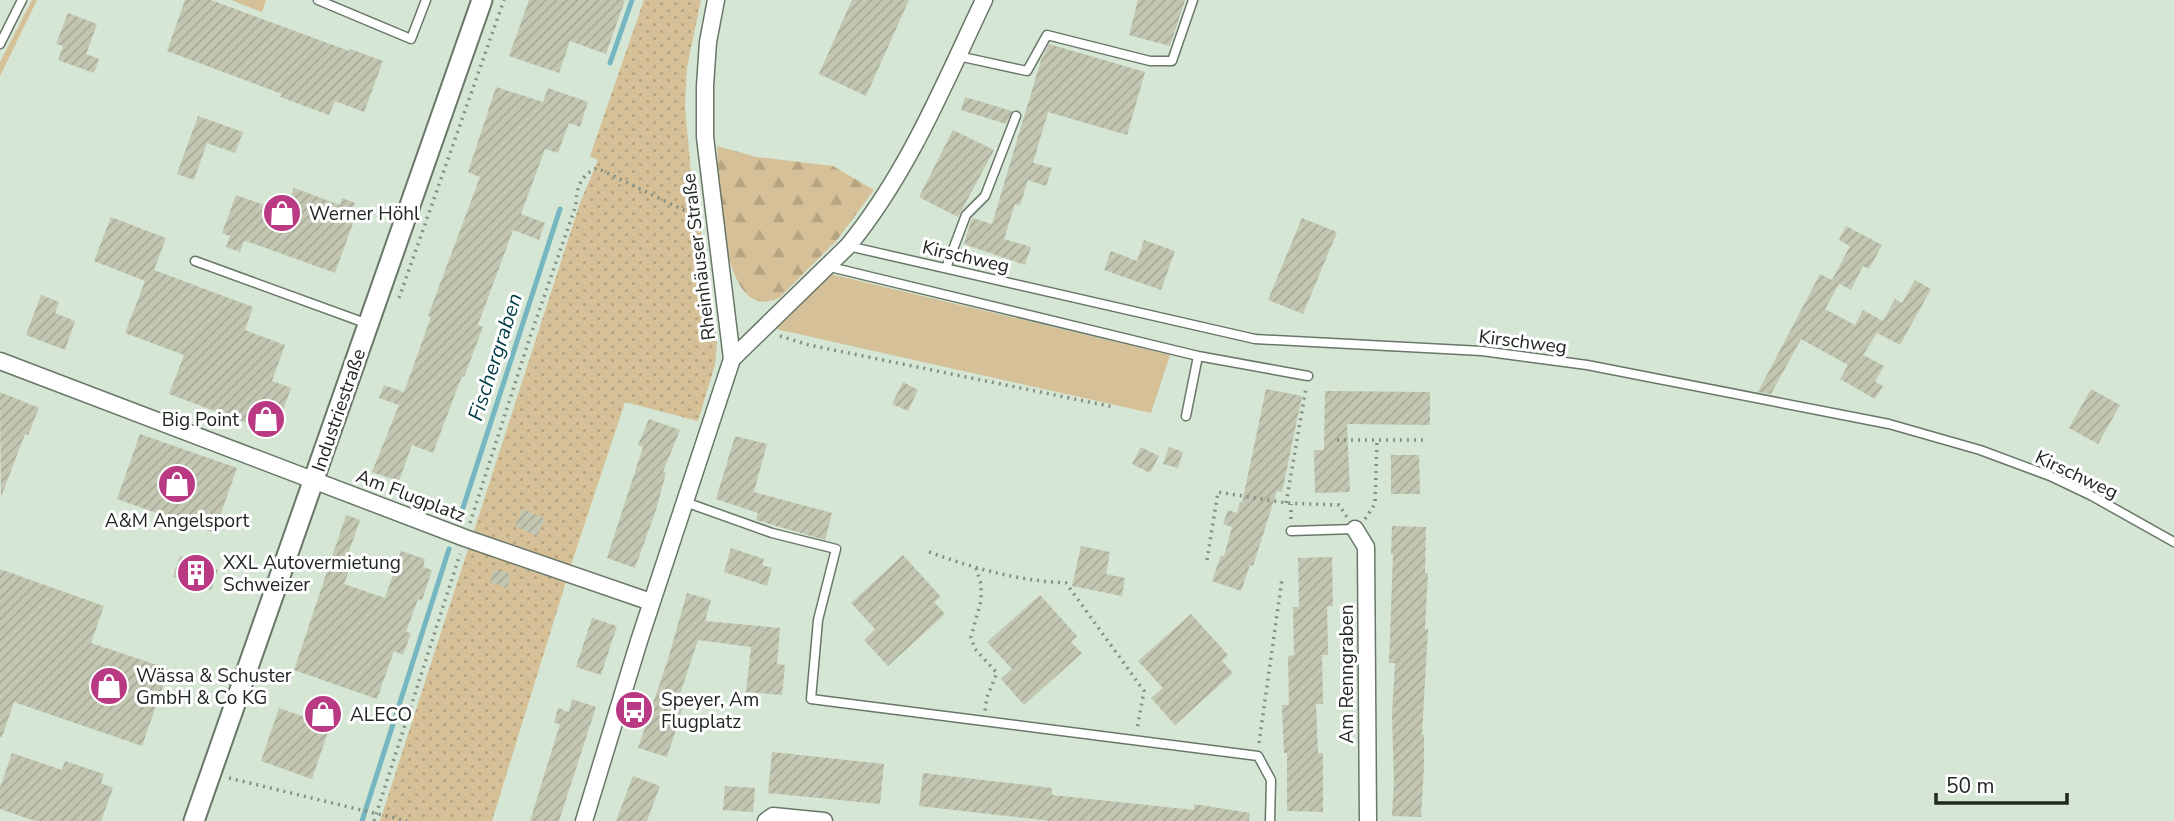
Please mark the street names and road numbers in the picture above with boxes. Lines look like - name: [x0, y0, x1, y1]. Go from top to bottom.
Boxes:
- street label: Rheinhäuser Straße: [676, 172, 722, 342]
- street label: Kirschweg: [920, 234, 1012, 280]
- street label: Kirschweg: [1477, 324, 1568, 360]
- street label: Industriestraße: [306, 345, 372, 475]
- street label: Kirschweg: [2031, 444, 2122, 505]
- street label: Am Flugplatz: [352, 463, 469, 529]
- street label: Am Renngraben: [1334, 604, 1360, 744]

